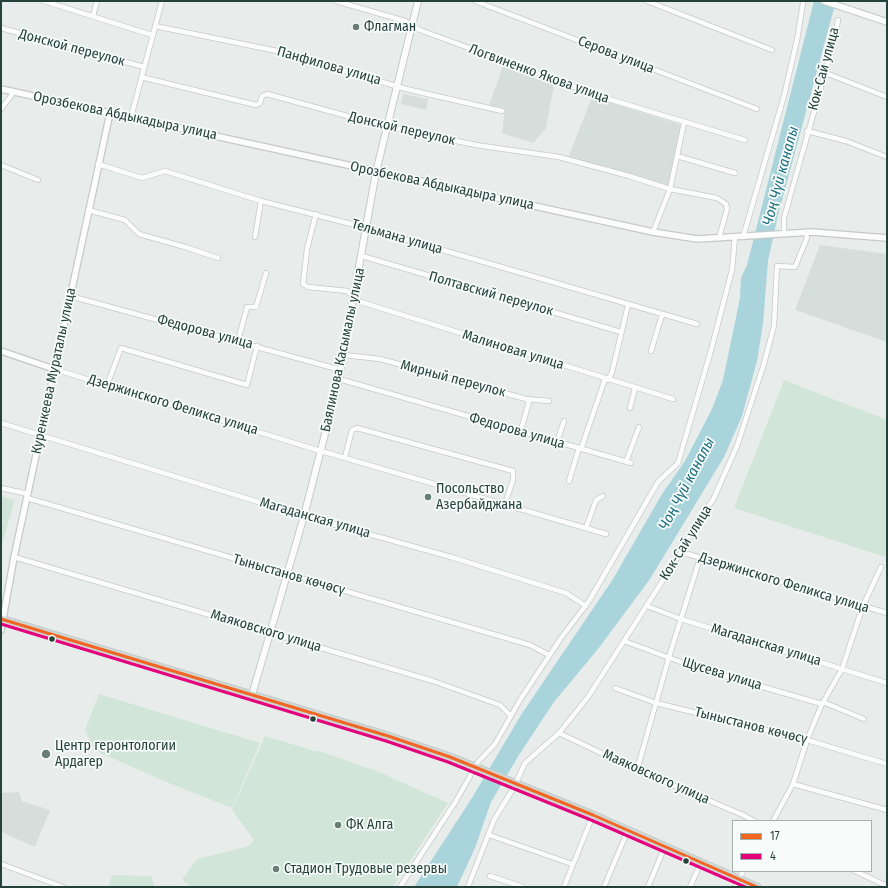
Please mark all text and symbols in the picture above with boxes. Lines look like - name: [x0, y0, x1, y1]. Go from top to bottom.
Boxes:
- place label: Флагман: [364, 19, 416, 35]
- marker: Флагман: [351, 22, 361, 32]
- street label: Кок-Сай улица: [805, 25, 843, 113]
- street label: Донской переулок: [17, 26, 127, 70]
- street label: Серова улица: [575, 33, 657, 77]
- street label: Логвиненко Якова улица: [467, 41, 611, 107]
- street label: Панфилова улица: [275, 43, 383, 89]
- street label: Орозбекова Абдыкадыра улица: [32, 88, 218, 144]
- street label: Донской переулок: [347, 109, 457, 149]
- water label: Чоң Чүй каналы: [759, 124, 803, 228]
- street label: Орозбекова Абдыкадыра улица: [349, 158, 535, 214]
- street label: Тельмана улица: [349, 216, 445, 258]
- street label: Баялинова Касымалы улица: [317, 266, 369, 434]
- street label: Полтавский переулок: [427, 268, 555, 320]
- street label: Куренкеева Мураталы улица: [28, 286, 80, 456]
- street label: Федорова улица: [155, 311, 255, 353]
- street label: Малиновая улица: [460, 327, 566, 373]
- street label: Мирный переулок: [398, 357, 508, 401]
- street label: Дзержинского Феликса улица: [86, 371, 260, 439]
- street label: Федорова улица: [467, 409, 567, 453]
- water label: Чоң Чүй каналы: [655, 435, 719, 533]
- place label: Посольство Азербайджана: [436, 481, 522, 514]
- marker: Посольство Азербайджана: [423, 492, 433, 502]
- street label: Магаданская улица: [258, 494, 372, 542]
- street label: Кок-Сай улица: [656, 502, 716, 584]
- street label: Дзержинского Феликса улица: [697, 549, 871, 617]
- street label: Тыныстанов көчөсү: [231, 551, 347, 599]
- street label: Маяковского улица: [208, 606, 324, 656]
- street label: Магаданская улица: [709, 620, 823, 670]
- unlabelled marker: [47, 634, 57, 644]
- street label: Щусева улица: [680, 654, 764, 694]
- street label: Тыныстанов көчөсү: [693, 704, 809, 748]
- unlabelled marker: [308, 714, 318, 724]
- place label: Центр геронтологии Ардагер: [55, 738, 176, 770]
- street label: Маяковского улица: [600, 746, 712, 808]
- marker: Центр геронтологии Ардагер: [40, 748, 52, 760]
- place label: ФК Алга: [346, 817, 393, 833]
- marker: ФК Алга: [333, 820, 343, 830]
- legend: [732, 820, 872, 872]
- text: 17: [770, 829, 780, 843]
- text: 4: [770, 849, 776, 863]
- unlabelled marker: [681, 856, 691, 866]
- place label: Стадион Трудовые резервы: [284, 861, 447, 877]
- marker: Стадион Трудовые резервы: [271, 864, 281, 874]

